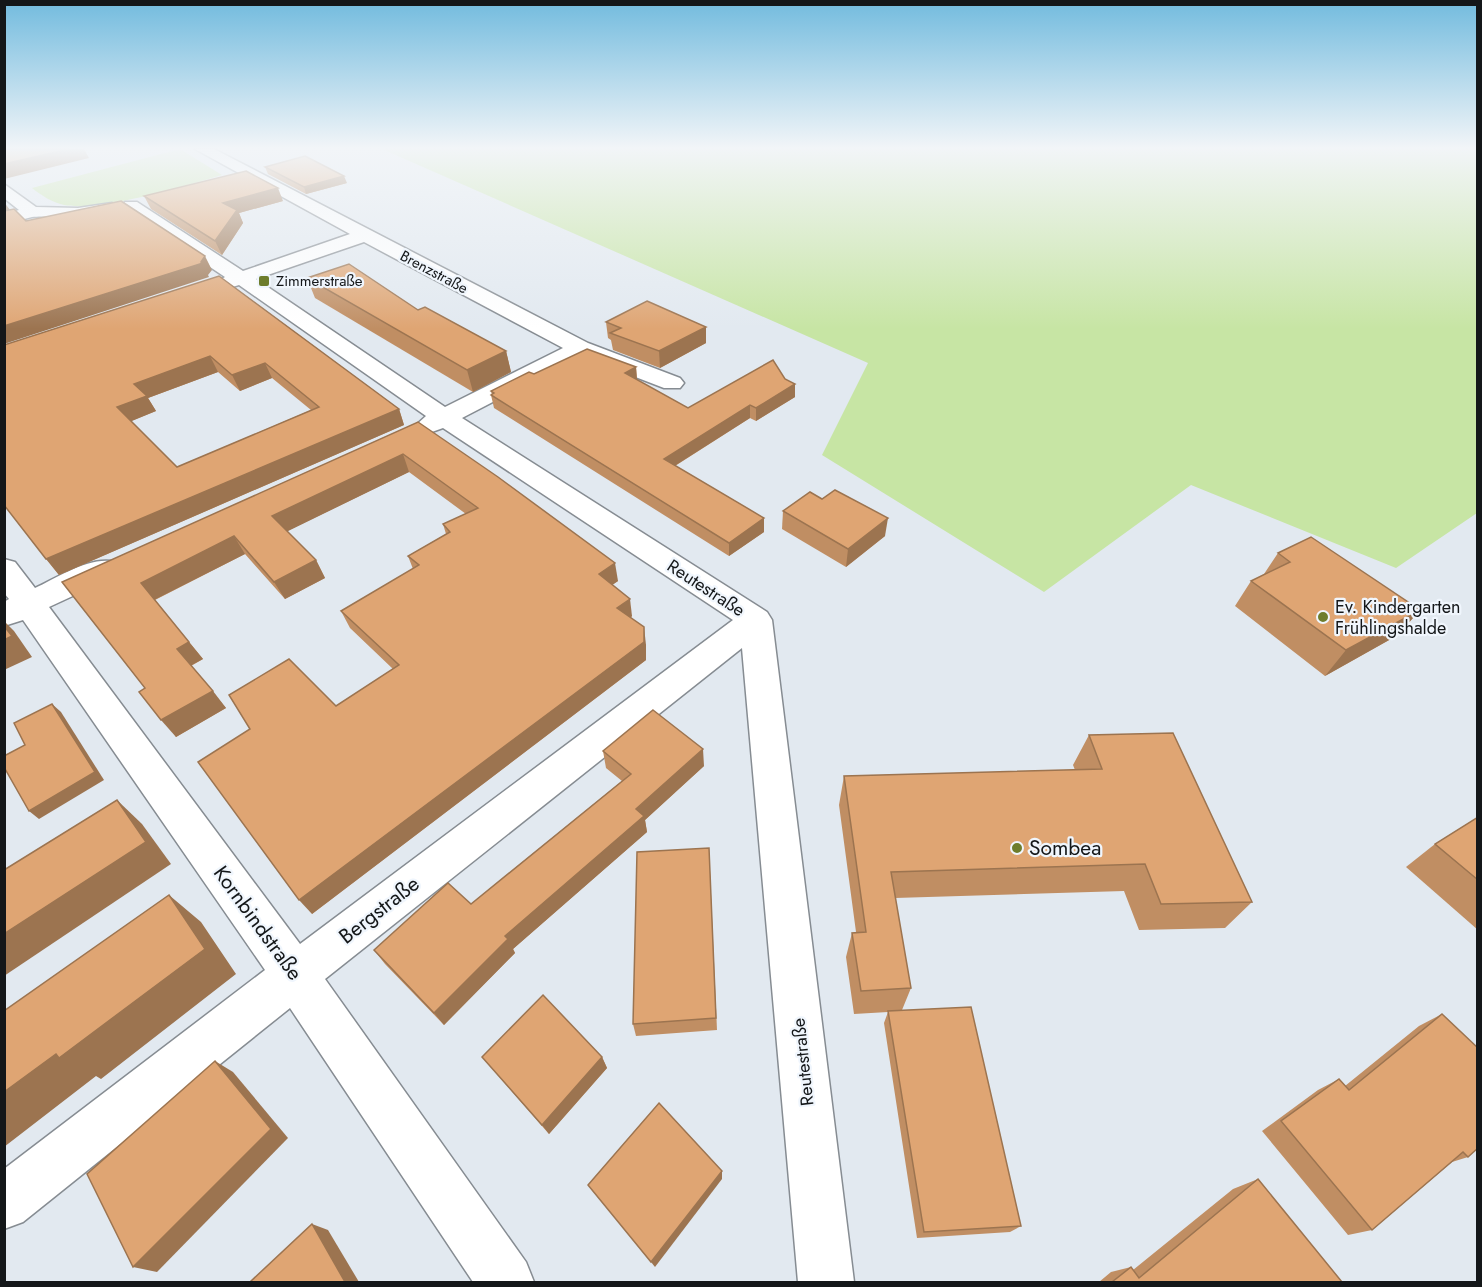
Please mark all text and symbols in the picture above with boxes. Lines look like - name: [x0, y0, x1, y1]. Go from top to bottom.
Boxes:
- street label: Brenzstraße: [396, 245, 472, 299]
- place label: Zimmerstraße: [276, 270, 363, 292]
- marker: Zimmerstraße: [257, 274, 271, 288]
- street label: Reutestraße: [662, 553, 750, 623]
- place label: Ev. Kindergarten Frühlingshalde: [1335, 594, 1460, 641]
- marker: Ev. Kindergarten Frühlingshalde: [1316, 610, 1330, 624]
- place label: Sombea: [1029, 833, 1101, 863]
- marker: Sombea: [1010, 841, 1024, 855]
- street label: Kornbindstraße: [206, 860, 310, 987]
- street label: Bergstraße: [332, 869, 426, 951]
- street label: Reutestraße: [785, 1017, 821, 1107]

